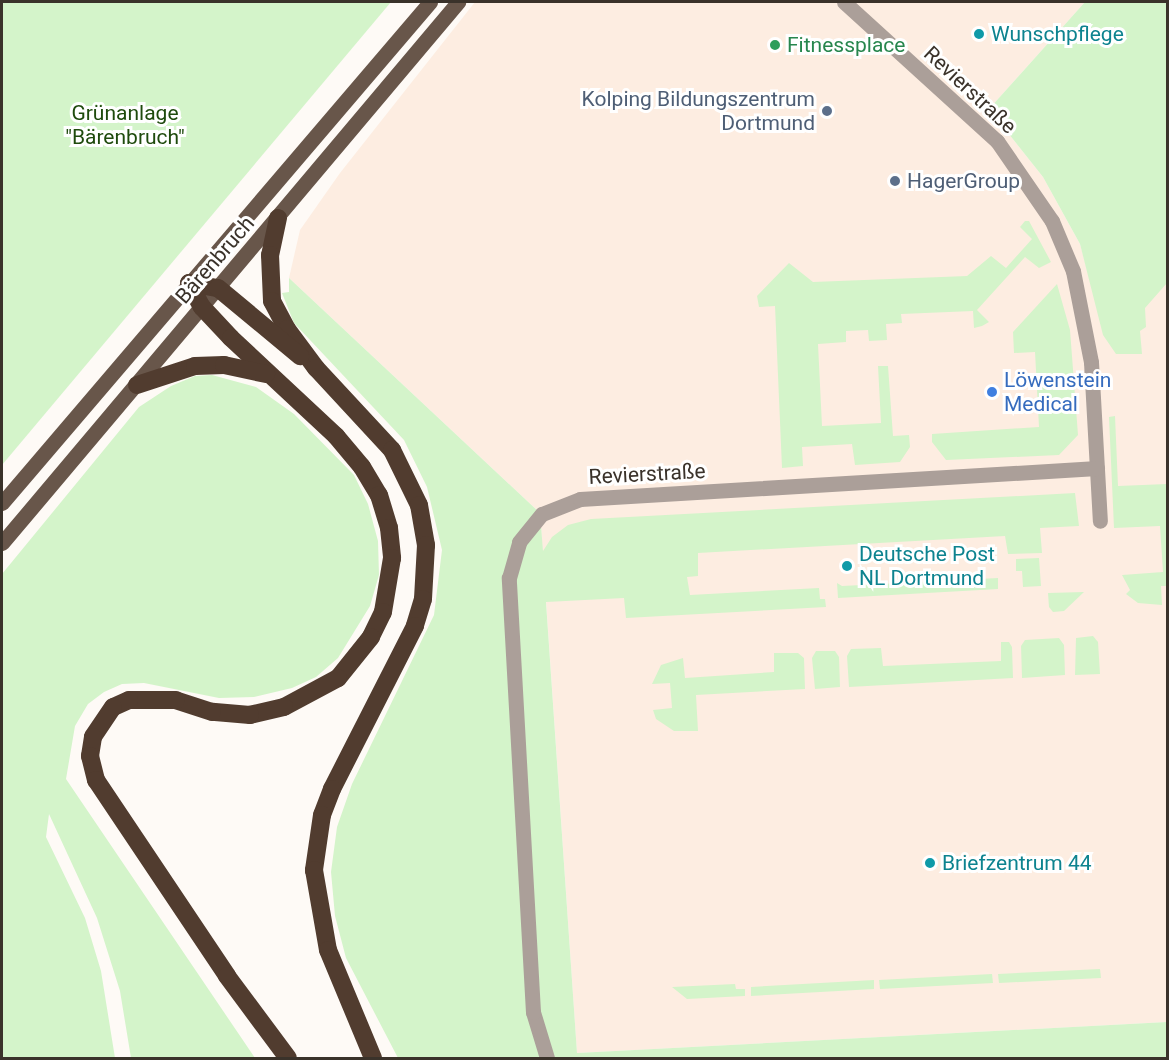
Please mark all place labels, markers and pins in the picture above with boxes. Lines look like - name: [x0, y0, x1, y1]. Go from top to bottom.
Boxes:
- place label: Wunschpflege: [991, 21, 1124, 47]
- marker: Wunschpflege: [972, 27, 986, 41]
- place label: Fitnessplace: [787, 32, 905, 58]
- marker: Fitnessplace: [768, 38, 782, 52]
- place label: Kolping Bildungszentrum Dortmund: [582, 86, 815, 136]
- marker: Kolping Bildungszentrum Dortmund: [820, 104, 834, 118]
- place label: HagerGroup: [907, 168, 1020, 194]
- marker: HagerGroup: [888, 174, 902, 188]
- place label: Löwenstein Medical: [1004, 367, 1111, 417]
- marker: Löwenstein Medical: [985, 385, 999, 399]
- place label: Deutsche Post NL Dortmund: [859, 541, 995, 591]
- marker: Deutsche Post NL Dortmund: [840, 559, 854, 573]
- place label: Briefzentrum 44: [942, 850, 1092, 876]
- marker: Briefzentrum 44: [923, 856, 937, 870]

